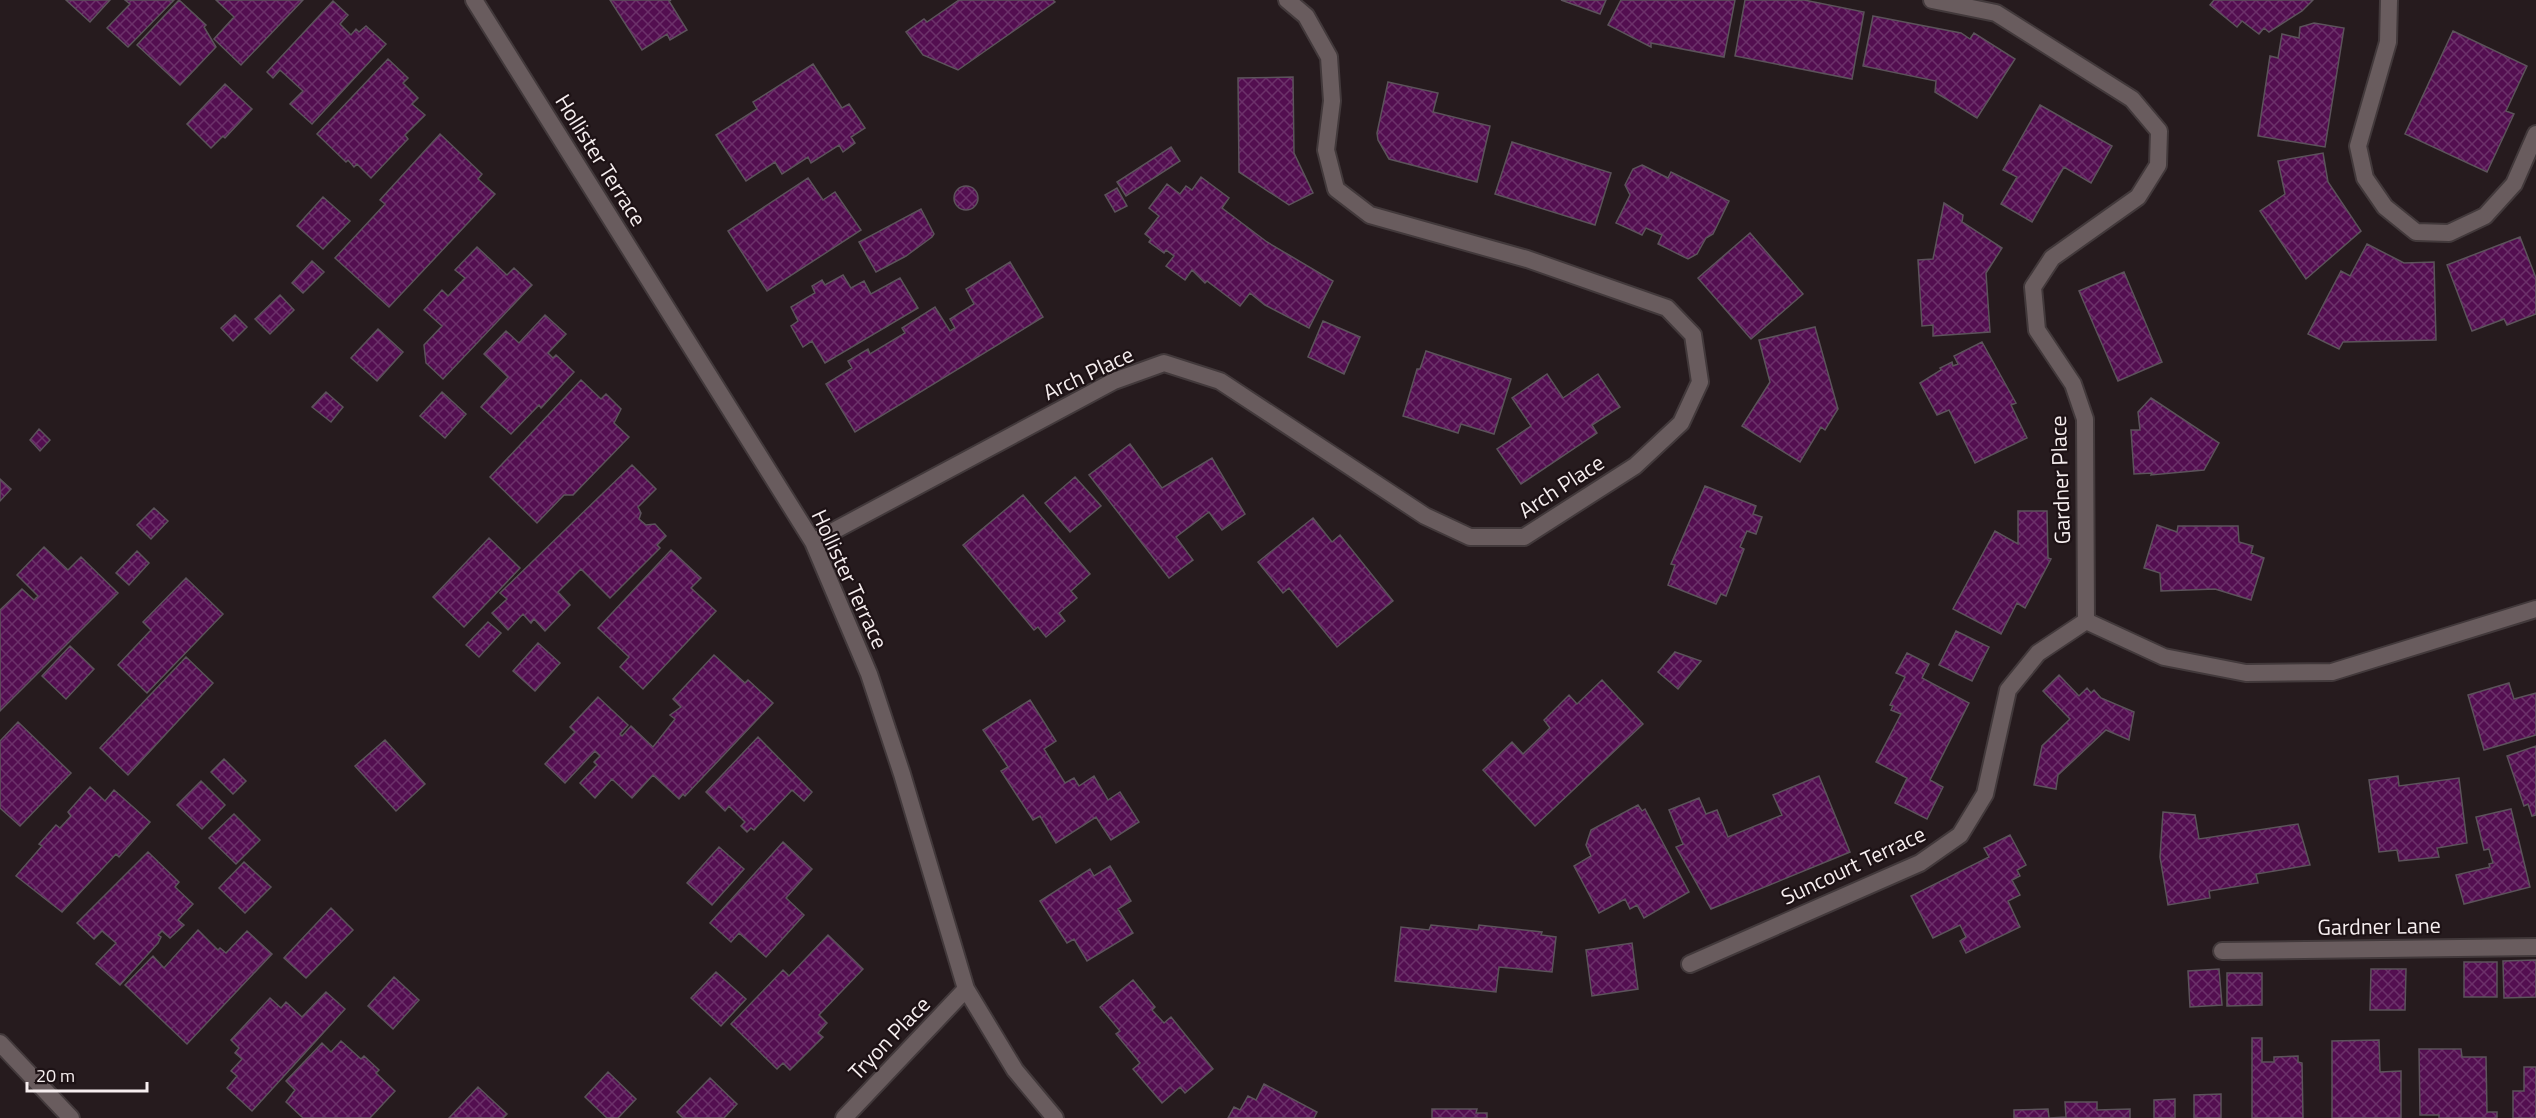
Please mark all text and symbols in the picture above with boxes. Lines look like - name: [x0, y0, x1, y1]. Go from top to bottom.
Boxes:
- street label: Hollister Terrace: [547, 87, 655, 233]
- street label: Arch Place: [1037, 337, 1139, 409]
- street label: Gardner Place: [2041, 415, 2079, 545]
- street label: Arch Place: [1511, 445, 1611, 527]
- street label: Hollister Terrace: [803, 504, 897, 654]
- street label: Suncourt Terrace: [1775, 817, 1931, 913]
- street label: Gardner Lane: [2317, 908, 2441, 944]
- street label: Tryon Place: [840, 988, 938, 1088]
- scale bar: [27, 1055, 147, 1093]
- text: 20 m: [36, 1062, 75, 1089]

